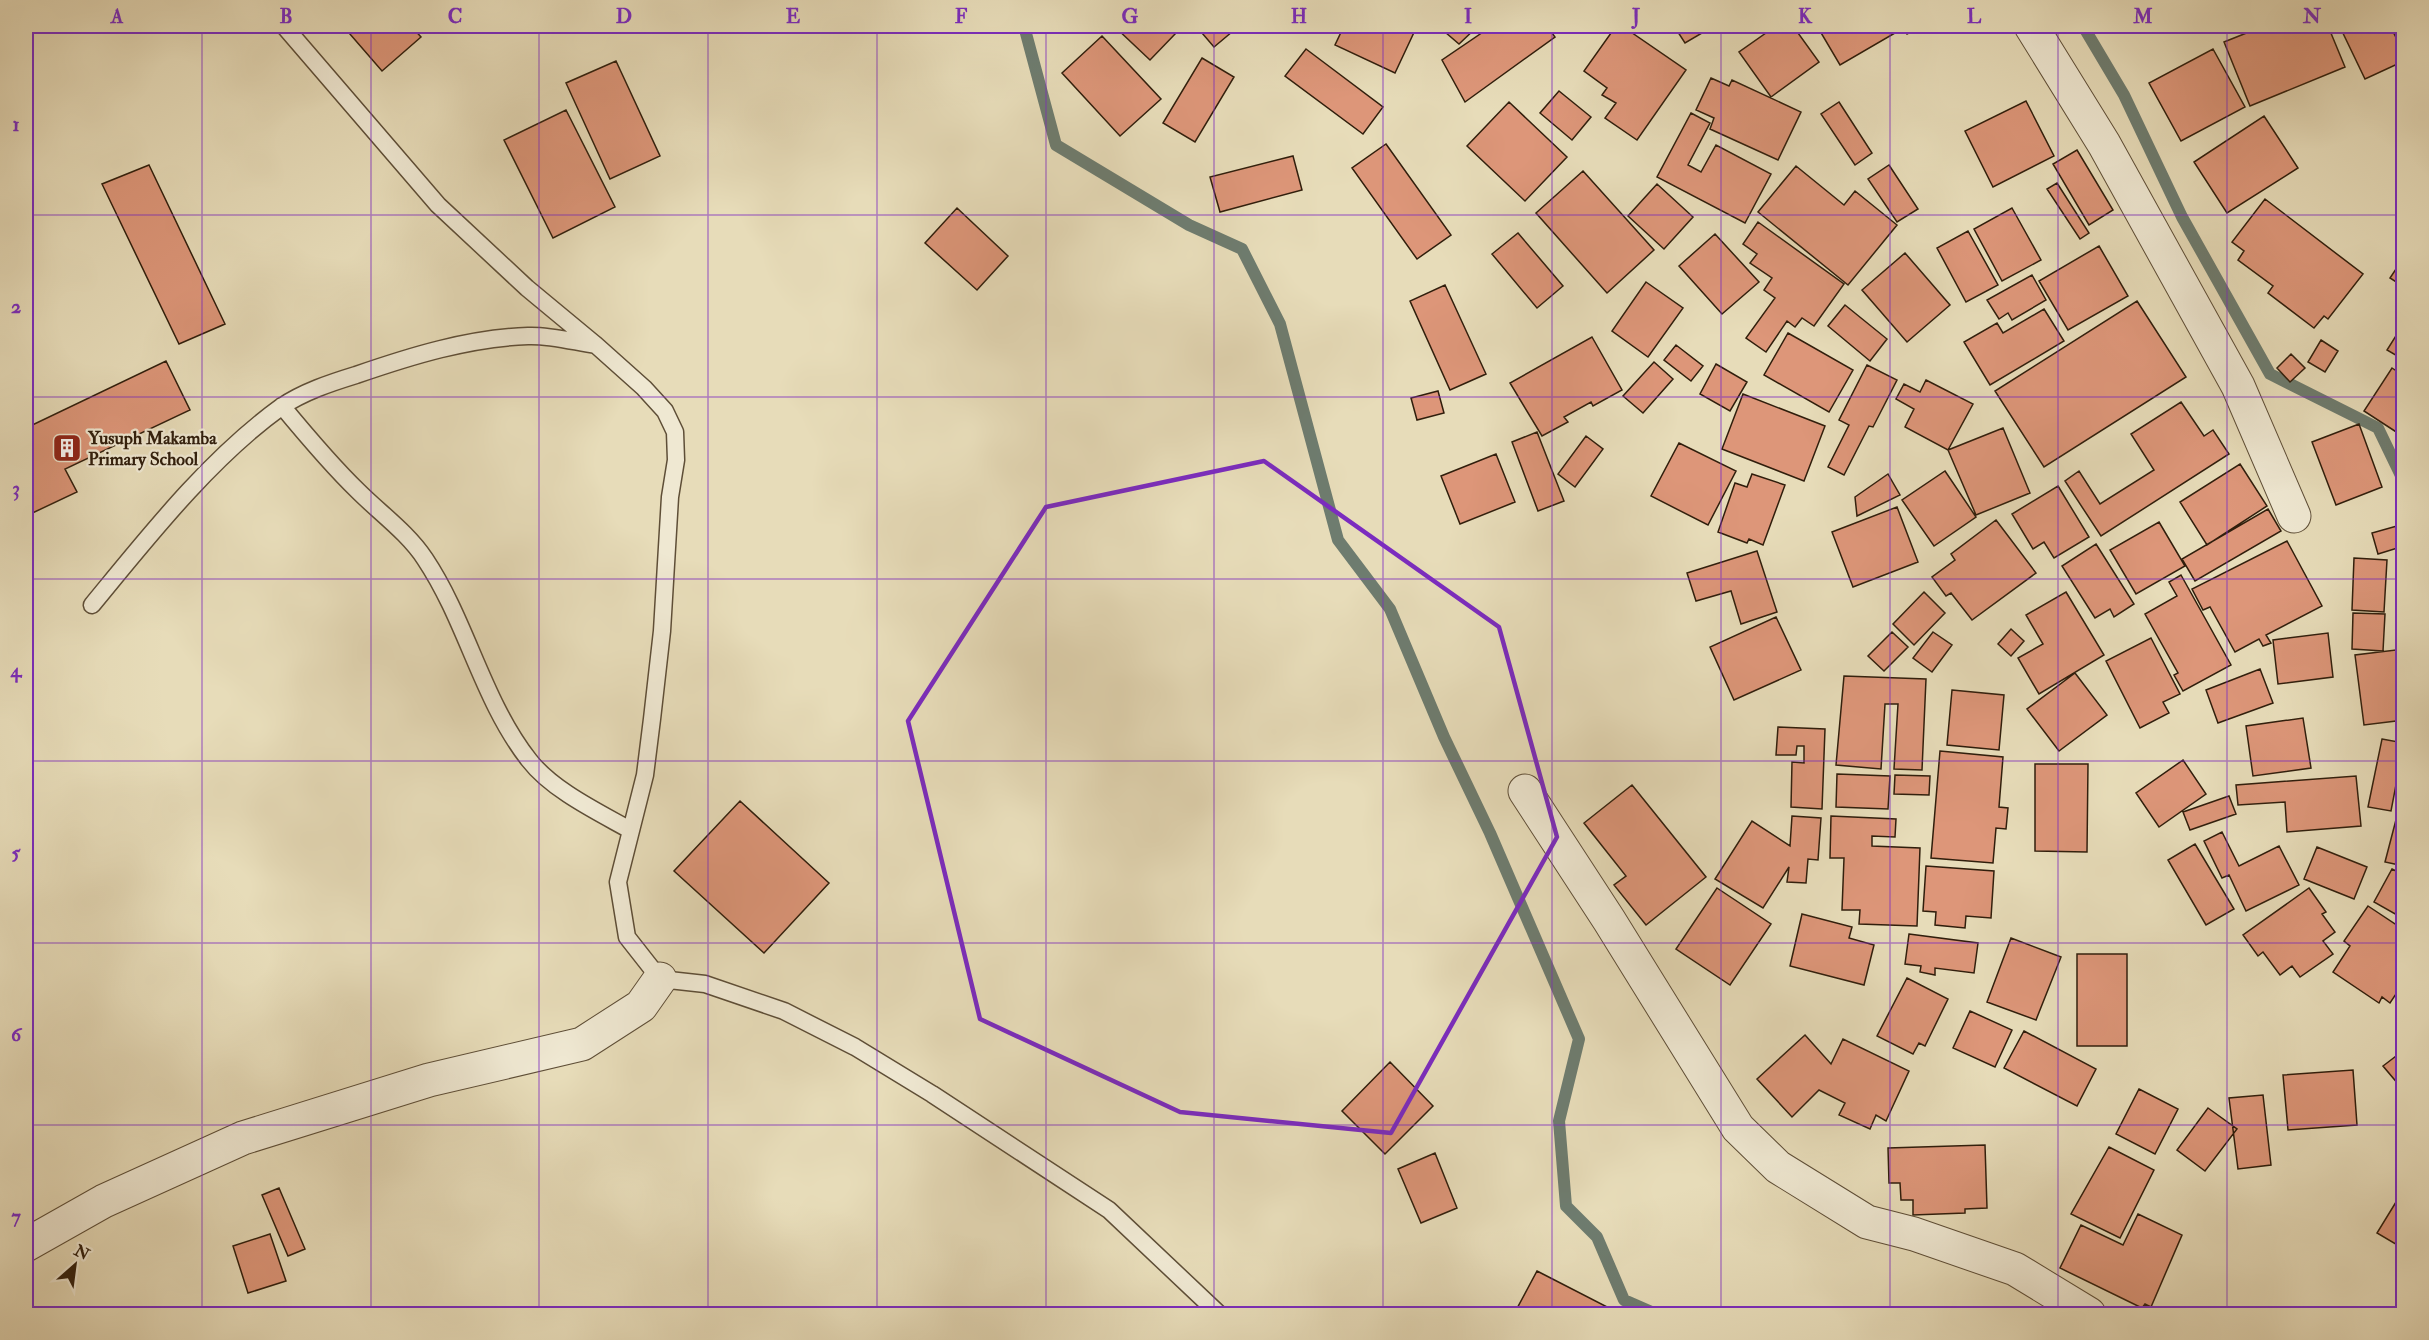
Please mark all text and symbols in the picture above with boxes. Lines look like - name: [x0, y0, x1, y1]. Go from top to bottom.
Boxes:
- text: A: [110, 4, 124, 29]
- text: B: [279, 4, 293, 29]
- text: C: [448, 4, 462, 29]
- text: D: [616, 4, 632, 29]
- text: E: [786, 4, 801, 29]
- text: F: [955, 4, 968, 29]
- text: G: [1122, 4, 1139, 29]
- text: H: [1291, 4, 1307, 29]
- text: I: [1464, 4, 1472, 29]
- text: J: [1631, 4, 1640, 29]
- text: K: [1798, 4, 1813, 29]
- text: L: [1967, 4, 1982, 29]
- text: M: [2132, 4, 2153, 29]
- text: N: [2302, 4, 2322, 29]
- text: 1: [12, 112, 20, 137]
- text: 2: [11, 294, 21, 319]
- place label: Yusuph Makamba Primary School: [87, 427, 217, 471]
- building icon: Yusuph Makamba Primary School: [51, 432, 83, 464]
- text: 3: [12, 476, 20, 501]
- text: 4: [10, 658, 23, 683]
- text: 5: [12, 840, 22, 865]
- text: 6: [11, 1022, 23, 1047]
- text: 7: [11, 1204, 21, 1229]
- north arrow: [45, 1235, 105, 1295]
- text: N: [70, 1240, 93, 1265]

